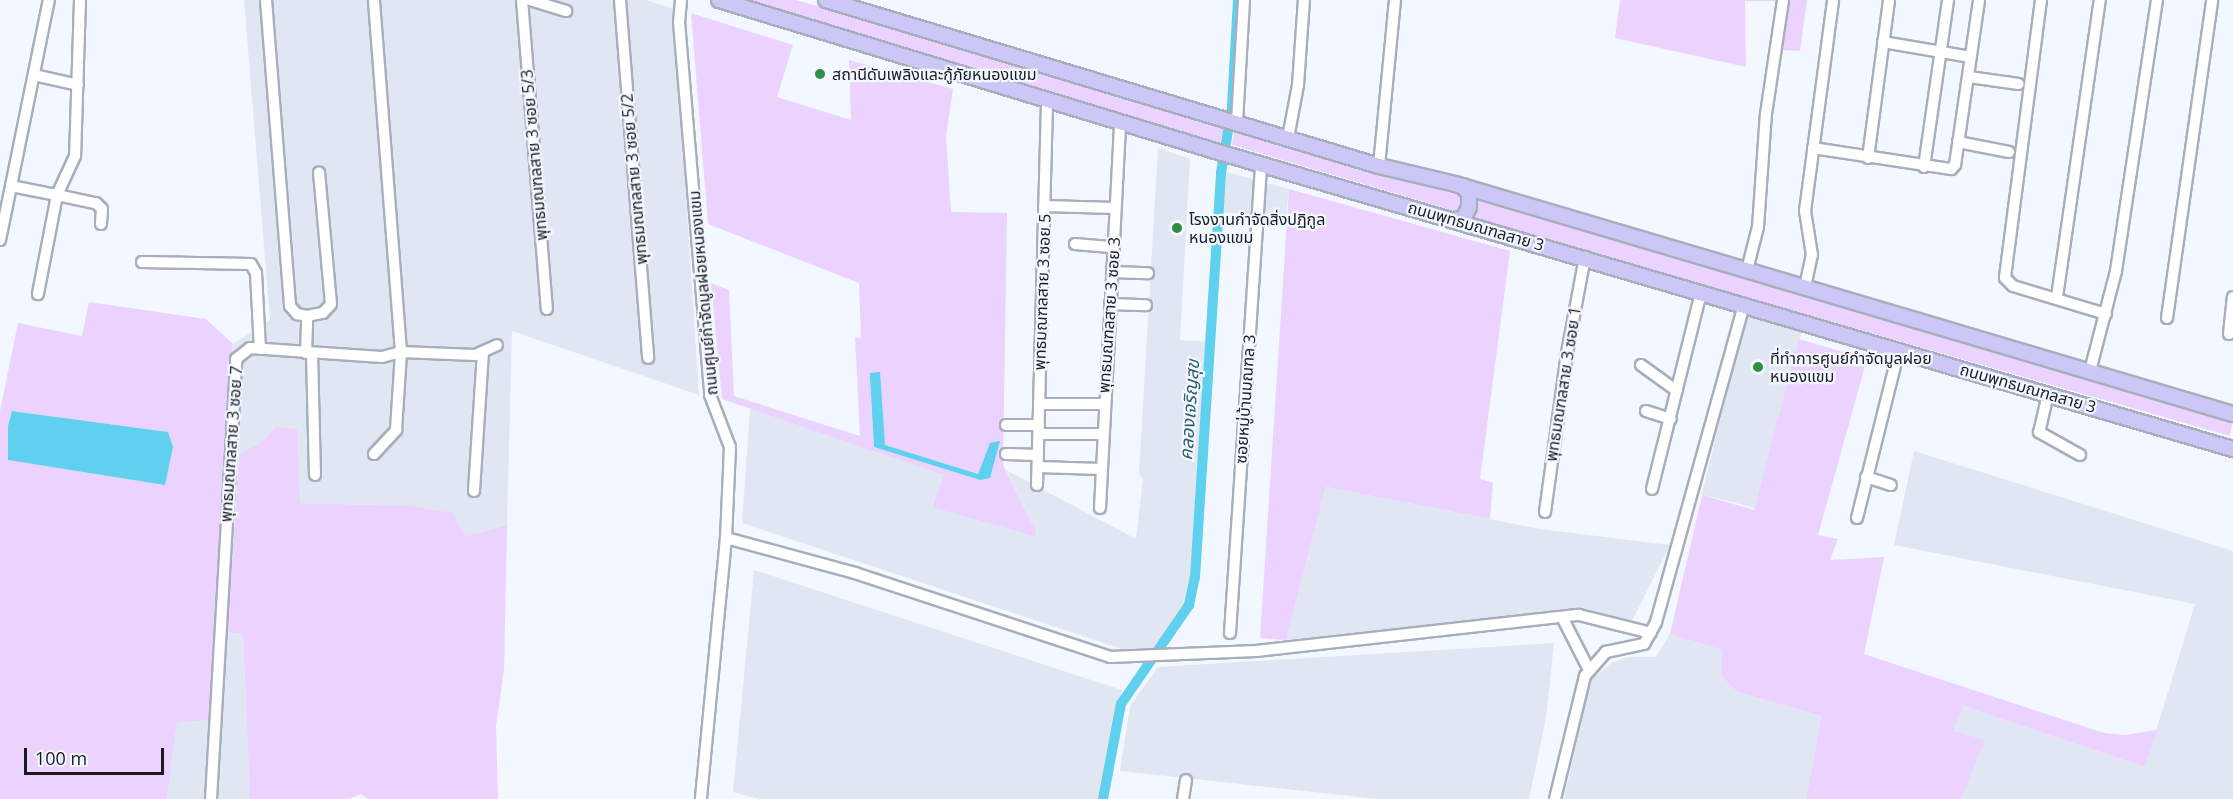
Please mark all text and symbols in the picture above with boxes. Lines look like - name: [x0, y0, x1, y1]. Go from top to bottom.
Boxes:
- place label: สถานีดับเพลิงและกู้ภัยหนองแขม: [832, 64, 1037, 84]
- marker: สถานีดับเพลิงและกู้ภัยหนองแขม: [813, 67, 827, 81]
- street label: พุทธมณฑลสาย 3 ซอย 5/3: [517, 69, 551, 241]
- street label: พุทธมณฑลสาย 3 ซอย 5/2: [617, 93, 651, 265]
- street label: ถนนศูนย์กำจัดมูลฝอยหนองแขม: [684, 190, 722, 396]
- street label: ถนนพุทธมณฑลสาย 3: [1406, 197, 1546, 255]
- place label: โรงงานกำจัดสิ่งปฏิกูล หนองแขม: [1189, 209, 1325, 247]
- street label: พุทธมณฑลสาย 3 ซอย 5: [1030, 213, 1054, 371]
- marker: โรงงานกำจัดสิ่งปฏิกูล หนองแขม: [1170, 221, 1184, 235]
- street label: พุทธมณฑลสาย 3 ซอย 3: [1094, 236, 1124, 394]
- street label: พุทธมณฑลสาย 3 ซอย 1: [1541, 305, 1585, 463]
- street label: ซอยหมู่บ้านมณฑล 3: [1231, 334, 1259, 464]
- place label: ที่ทำการศูนย์กำจัดมูลฝอย หนองแขม: [1770, 348, 1932, 386]
- water label: คลองเจริญสุข: [1175, 359, 1203, 461]
- street label: ถนนพุทธมณฑลสาย 3: [1958, 359, 2098, 417]
- marker: ที่ทำการศูนย์กำจัดมูลฝอย หนองแขม: [1751, 360, 1765, 374]
- street label: พุทธมณฑลสาย 3 ซอย 7: [216, 365, 246, 523]
- scale bar: [27, 736, 166, 774]
- text: 100 m: [35, 746, 87, 770]

